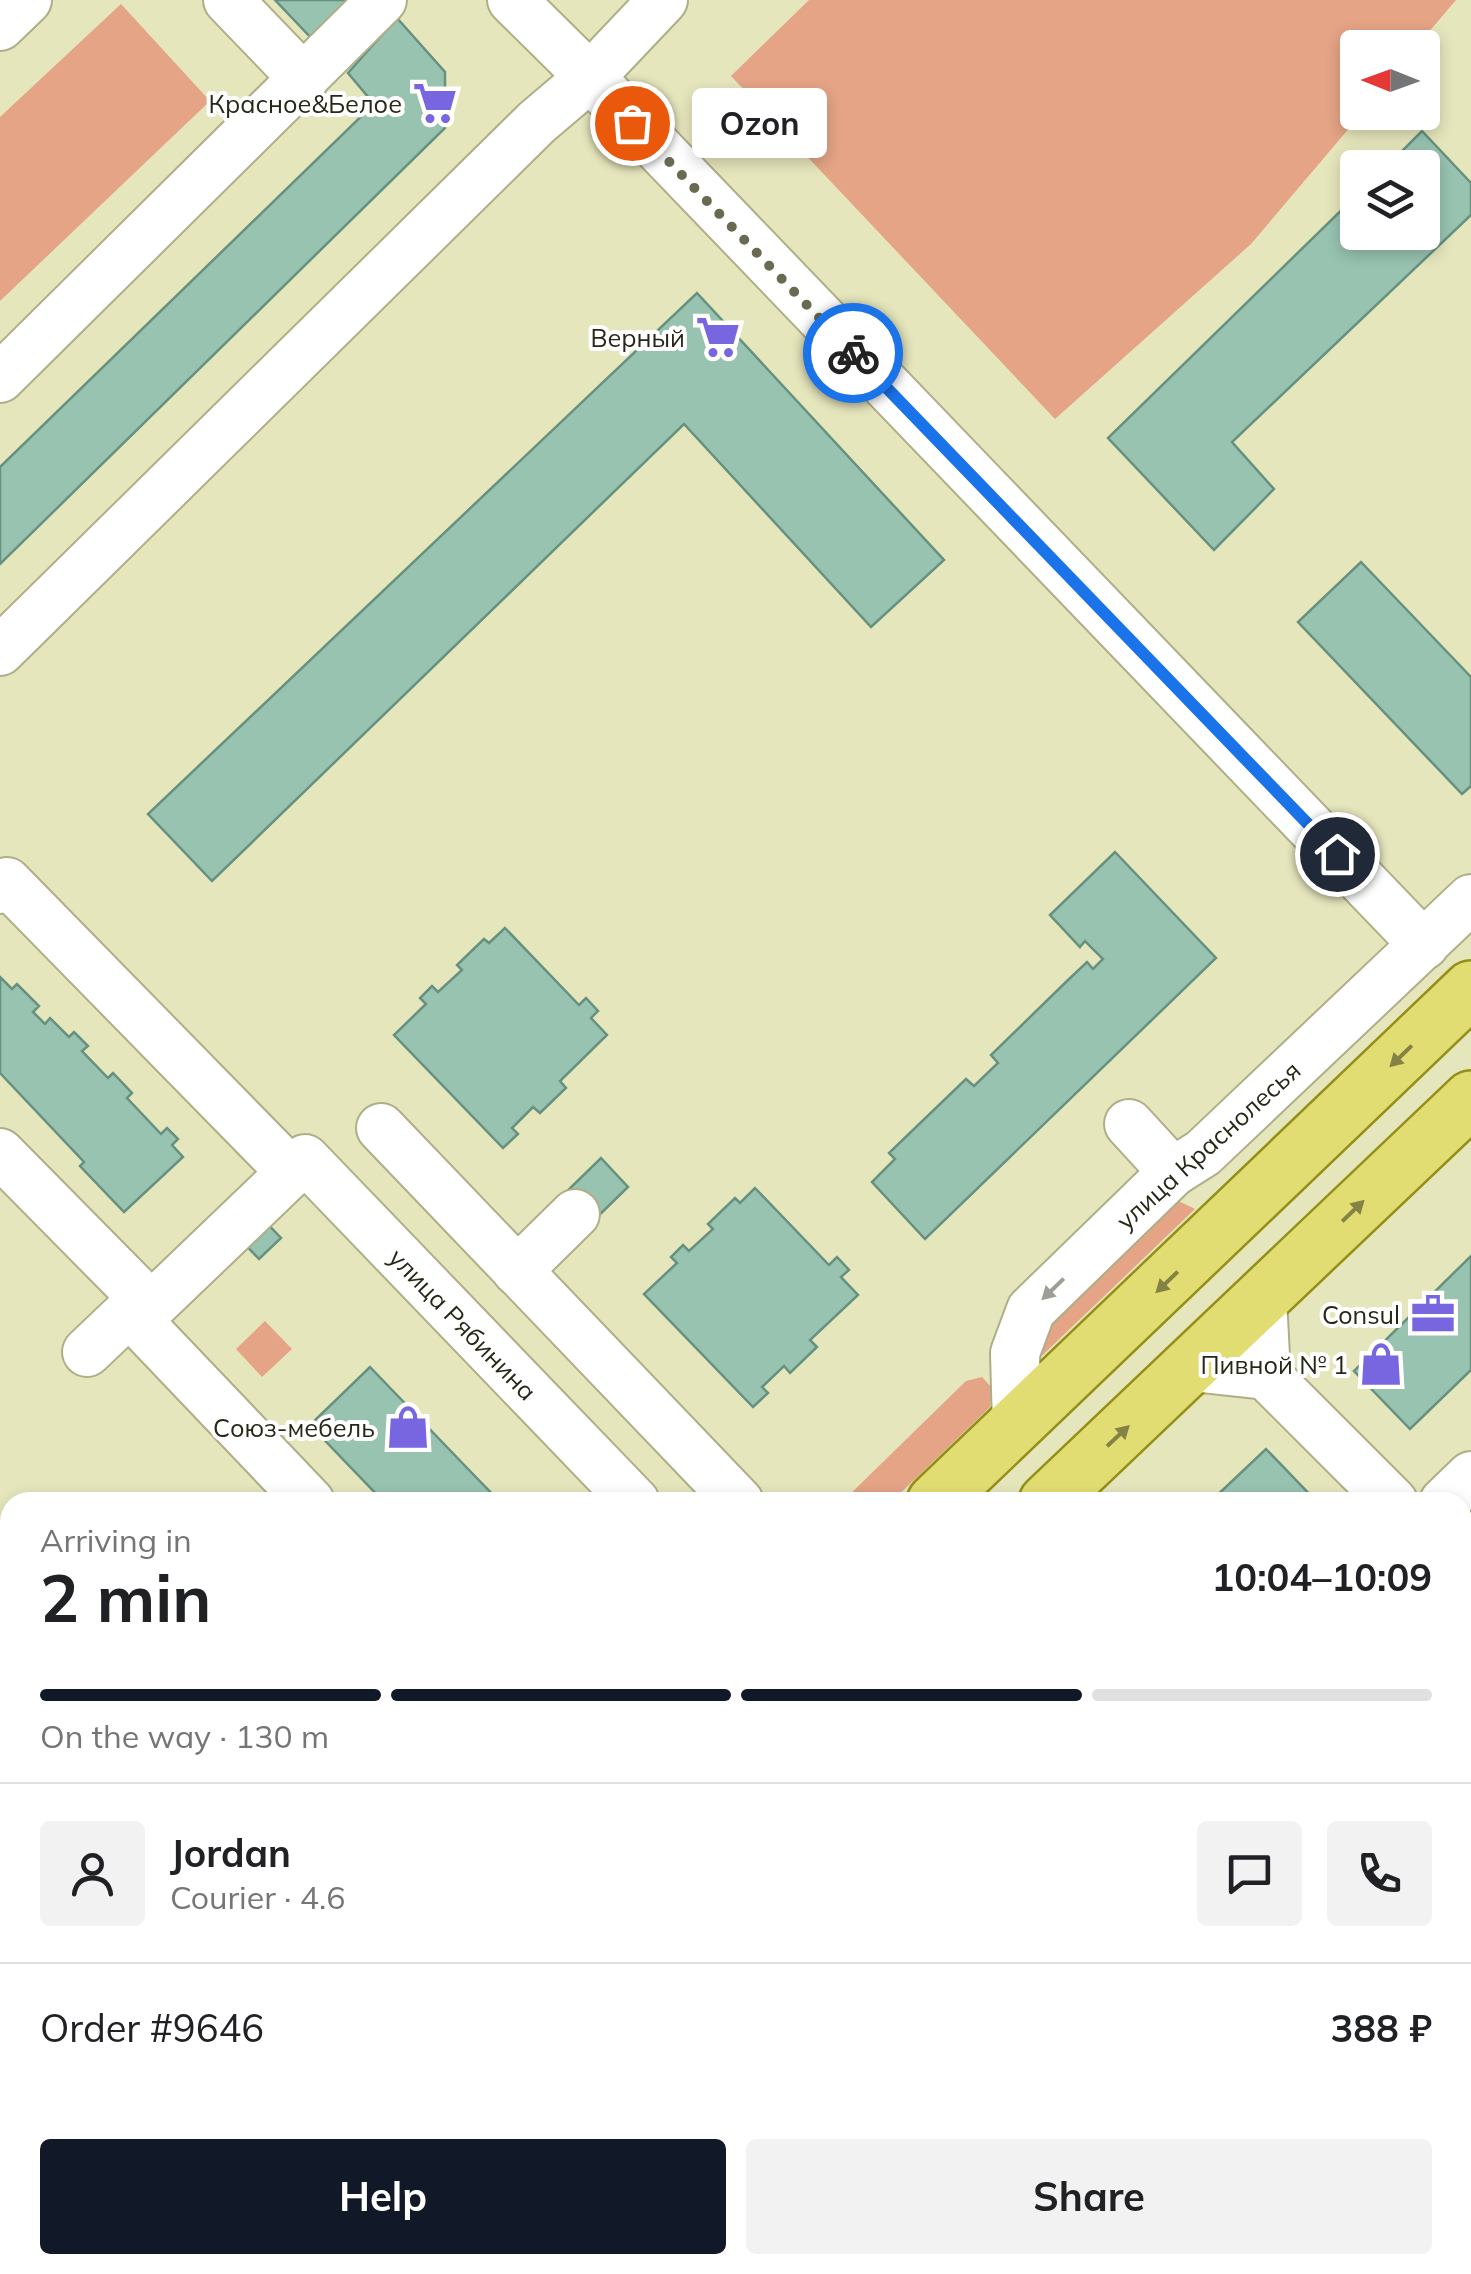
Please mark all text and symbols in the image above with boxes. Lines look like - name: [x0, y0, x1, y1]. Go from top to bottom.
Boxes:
- north arrow: [1340, 30, 1440, 130]
- map controls: [1340, 30, 1440, 250]
- supermarket icon: Красное&Белое: [411, 79, 459, 127]
- pin: [590, 81, 675, 166]
- place label: Красное&Белое: [209, 88, 402, 119]
- callout: Ozon: [692, 88, 827, 158]
- icon: bag: [605, 96, 660, 151]
- text: Ozon: [720, 103, 799, 143]
- button: layers: [1340, 150, 1440, 250]
- courier: [803, 303, 903, 403]
- supermarket icon: Верный: [694, 313, 742, 361]
- place label: Верный: [590, 322, 685, 353]
- icon: bike: [826, 326, 881, 381]
- pin: [1295, 812, 1380, 897]
- icon: home: [1310, 827, 1365, 882]
- one-way arrow: [1389, 1044, 1413, 1067]
- street label: улица Краснолесья: [1110, 1054, 1306, 1236]
- one-way arrow: [1341, 1200, 1365, 1224]
- street label: улица Рябинина: [383, 1242, 543, 1406]
- one-way arrow: [1155, 1270, 1179, 1293]
- one-way arrow: [1041, 1277, 1065, 1300]
- office icon: Consul: [1409, 1290, 1457, 1338]
- place label: Consul: [1322, 1299, 1400, 1330]
- shop icon: Пивной № 1: [1357, 1340, 1405, 1388]
- place label: Пивной № 1: [1200, 1349, 1348, 1380]
- shop icon: Союз-мебель: [384, 1403, 432, 1451]
- place label: Союз-мебель: [213, 1412, 375, 1443]
- one-way arrow: [1106, 1425, 1130, 1448]
- text: Arriving in: [40, 1520, 192, 1560]
- text: 10:04–10:09: [1212, 1553, 1432, 1601]
- text: 2 min: [40, 1557, 211, 1638]
- text: On the way · 130 m: [40, 1716, 329, 1756]
- button: person: [40, 1821, 145, 1926]
- button: chat: [1197, 1821, 1302, 1926]
- button: phone: [1327, 1821, 1432, 1926]
- text: Jordan: [170, 1829, 291, 1877]
- text: Courier · 4.6: [170, 1877, 346, 1917]
- text: Order #9646: [40, 2004, 264, 2052]
- text: 388 ₽: [1330, 2004, 1432, 2052]
- button: Help: [40, 2139, 726, 2254]
- button: Share: [746, 2139, 1432, 2254]

